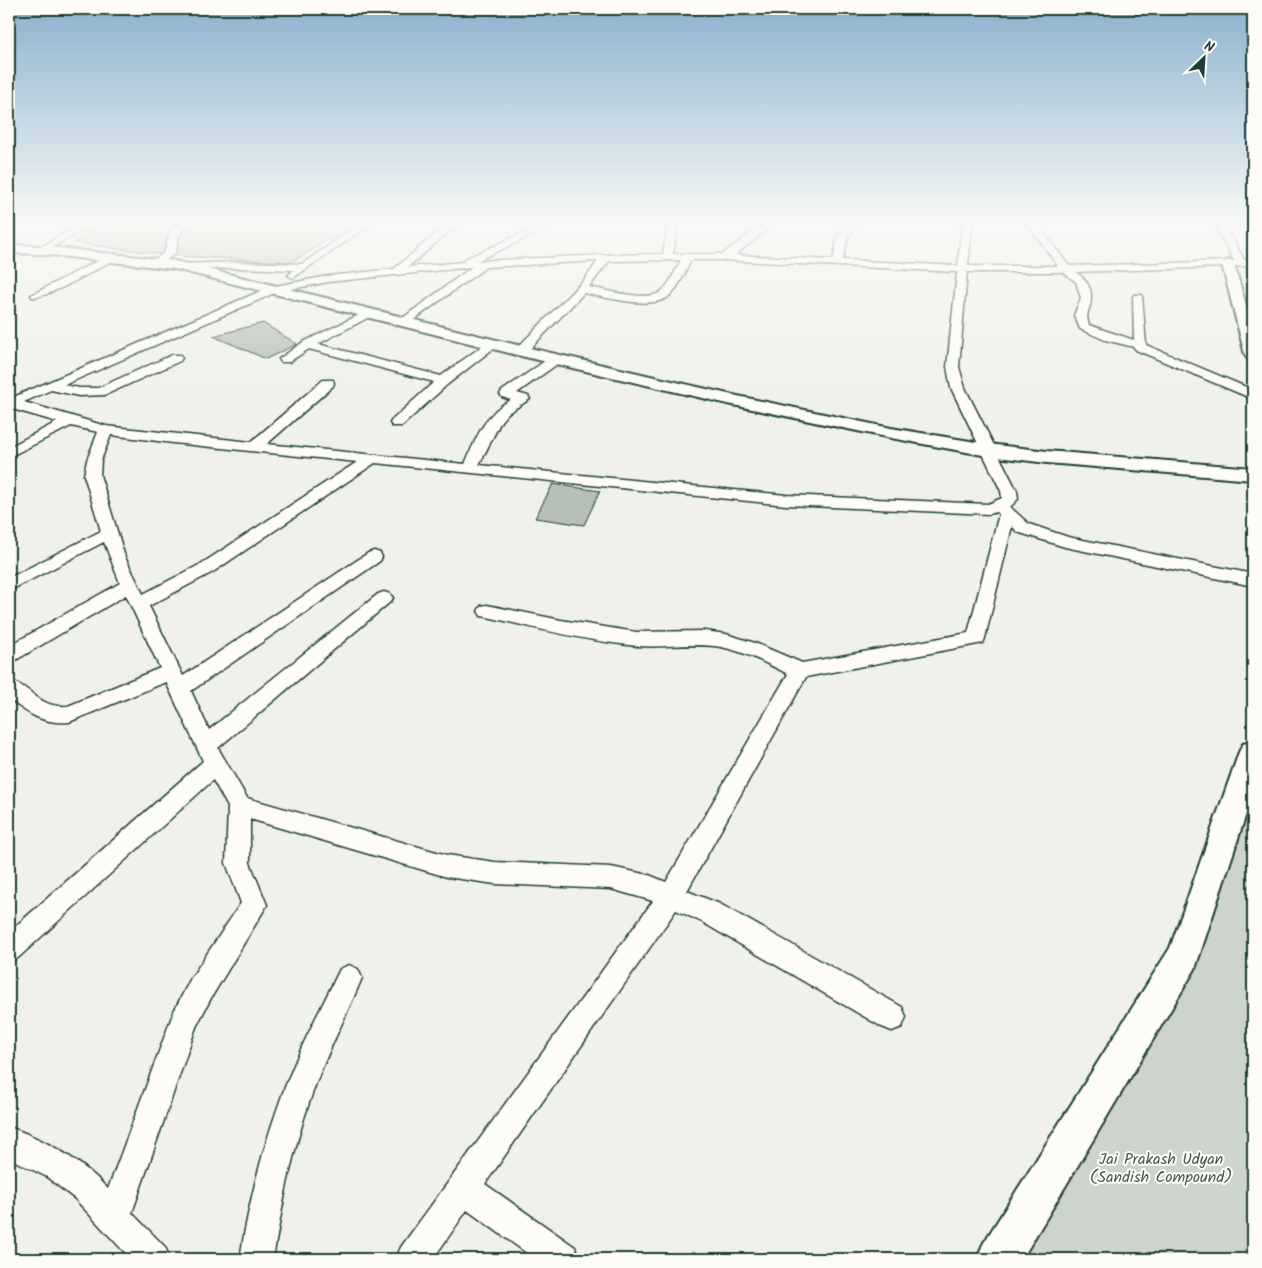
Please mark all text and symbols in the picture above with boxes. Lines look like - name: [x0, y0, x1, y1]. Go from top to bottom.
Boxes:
- north arrow: [1180, 32, 1230, 82]
- text: N: [1200, 35, 1218, 59]
- park label: Jai Prakash Udyan (Sandish Compound): [1090, 1147, 1232, 1190]

